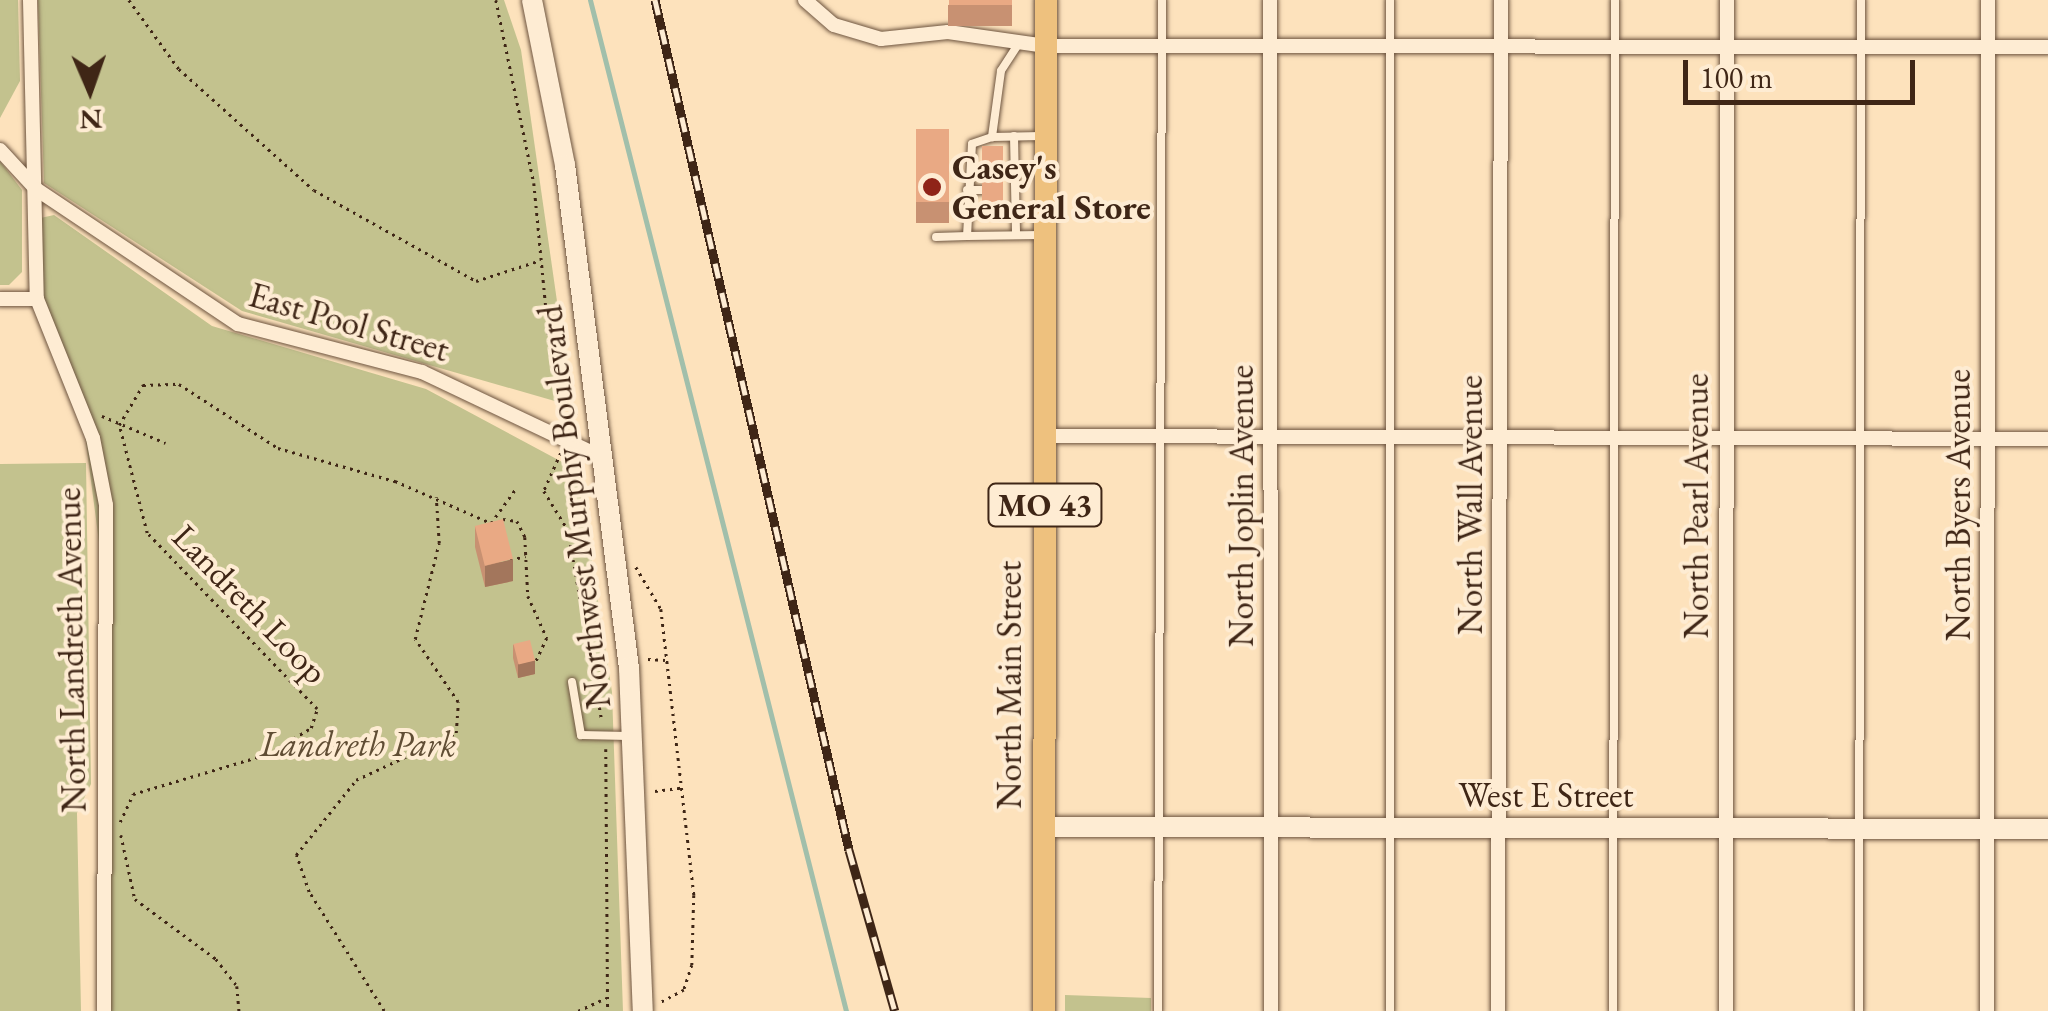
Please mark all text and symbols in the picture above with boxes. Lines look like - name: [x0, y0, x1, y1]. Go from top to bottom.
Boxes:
- north arrow: [40, 40, 140, 140]
- scale bar: [1688, 40, 1920, 102]
- text: 100 m: [1700, 58, 1773, 97]
- text: N: [79, 102, 103, 138]
- place label: Casey's General Store: [952, 146, 1151, 228]
- marker: Casey's General Store: [921, 176, 943, 198]
- street label: East Pool Street: [244, 273, 454, 371]
- street label: Northwest Murphy Boulevard: [528, 303, 620, 711]
- street label: North Joplin Avenue: [1220, 365, 1262, 647]
- street label: North Byers Avenue: [1937, 369, 1979, 641]
- street label: North Pearl Avenue: [1675, 373, 1717, 639]
- street label: North Wall Avenue: [1449, 375, 1491, 635]
- road number: MO 43: [985, 478, 1105, 532]
- street label: North Landreth Avenue: [47, 487, 95, 813]
- street label: Landreth Loop: [164, 516, 336, 692]
- street label: North Main Street: [988, 561, 1030, 809]
- park label: Landreth Park: [260, 723, 456, 765]
- street label: West E Street: [1458, 774, 1634, 816]

